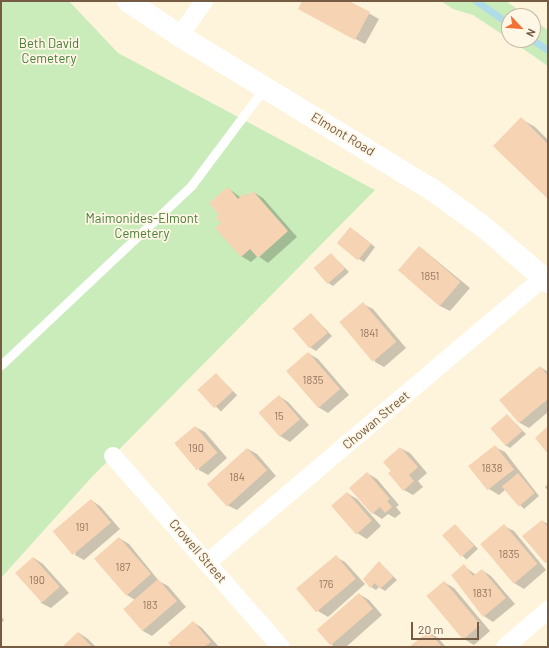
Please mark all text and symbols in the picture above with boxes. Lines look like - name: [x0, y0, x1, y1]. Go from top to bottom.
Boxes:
- north arrow: [501, 8, 541, 48]
- text: N: [524, 27, 539, 39]
- park label: Beth David Cemetery: [19, 36, 79, 67]
- street label: Elmont Road: [308, 109, 378, 159]
- park label: Maimonides-Elmont Cemetery: [86, 211, 198, 242]
- house number: 1851: [421, 269, 439, 283]
- house number: 1841: [360, 326, 378, 340]
- house number: 1835: [303, 373, 323, 387]
- street label: Chowan Street: [339, 387, 413, 453]
- house number: 15: [274, 409, 284, 423]
- house number: 190: [188, 441, 204, 455]
- house number: 1838: [482, 461, 502, 475]
- house number: 184: [229, 470, 245, 484]
- street label: Crowell Street: [166, 516, 230, 586]
- house number: 191: [75, 520, 89, 534]
- house number: 1835: [499, 547, 519, 561]
- house number: 187: [116, 560, 130, 574]
- house number: 190: [29, 573, 45, 587]
- house number: 176: [319, 577, 333, 591]
- house number: 1831: [472, 586, 492, 600]
- house number: 183: [142, 598, 158, 612]
- scale bar: [413, 614, 481, 640]
- text: 20 m: [418, 622, 444, 636]

